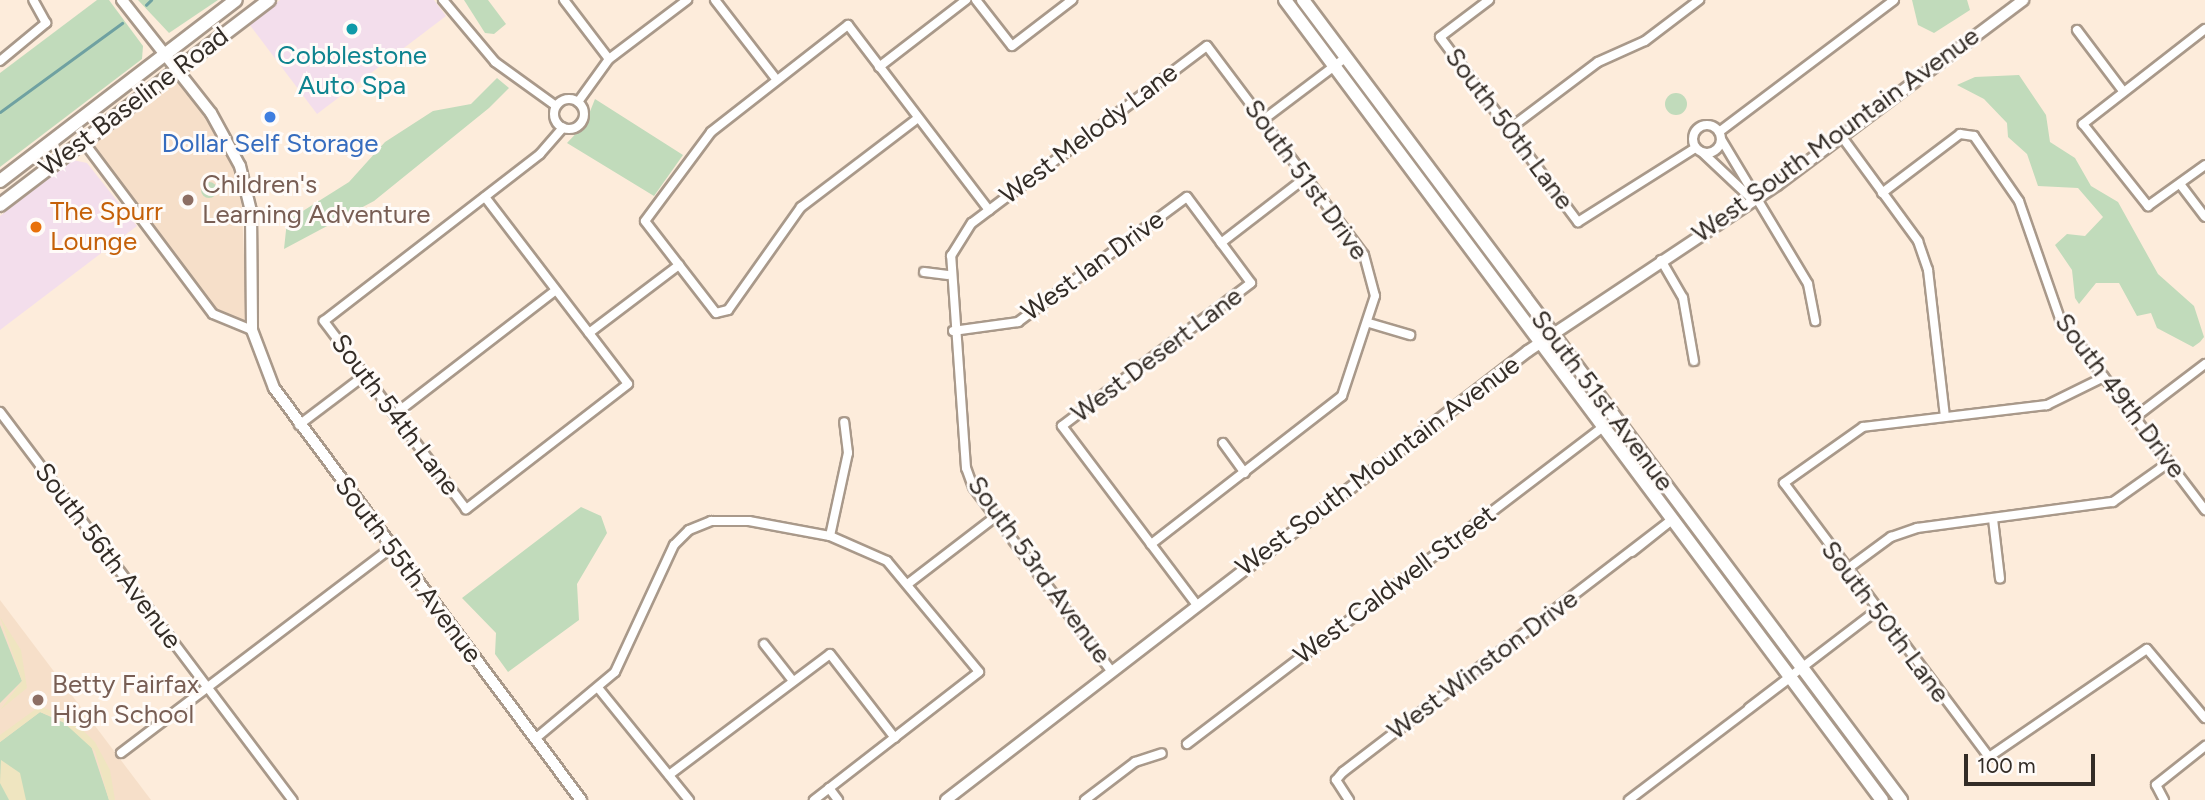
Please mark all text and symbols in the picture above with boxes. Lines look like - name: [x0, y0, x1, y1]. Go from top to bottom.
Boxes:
- street label: West South Mountain Avenue: [1687, 20, 1985, 250]
- street label: West Baseline Road: [33, 21, 235, 183]
- marker: Cobblestone Auto Spa: [344, 21, 360, 37]
- place label: Cobblestone Auto Spa: [277, 40, 427, 102]
- street label: South 50th Lane: [1438, 42, 1580, 216]
- street label: West Melody Lane: [994, 57, 1184, 211]
- street label: South 51st Drive: [1237, 94, 1375, 266]
- marker: Dollar Self Storage: [262, 109, 278, 125]
- place label: Dollar Self Storage: [161, 128, 379, 160]
- place label: Children's Learning Adventure: [202, 169, 430, 230]
- marker: Children's Learning Adventure: [180, 192, 196, 208]
- place label: The Spurr Lounge: [50, 196, 163, 258]
- street label: West Ian Drive: [1016, 204, 1170, 328]
- marker: The Spurr Lounge: [28, 219, 44, 235]
- street label: West Desert Lane: [1066, 281, 1248, 429]
- street label: South 51st Avenue: [1524, 304, 1680, 498]
- street label: South 49th Drive: [2048, 308, 2192, 484]
- street label: South 54th Lane: [324, 328, 466, 502]
- street label: West South Mountain Avenue: [1230, 349, 1526, 583]
- street label: South 56th Avenue: [28, 457, 188, 655]
- street label: South 53rd Avenue: [961, 470, 1117, 670]
- street label: South 55th Avenue: [328, 471, 488, 669]
- street label: West Caldwell Street: [1288, 499, 1502, 671]
- street label: South 50th Lane: [1814, 535, 1956, 709]
- street label: West Winston Drive: [1382, 583, 1584, 747]
- place label: Betty Fairfax High School: [52, 669, 199, 730]
- marker: Betty Fairfax High School: [30, 692, 46, 708]
- scale bar: [1967, 740, 2098, 784]
- text: 100 m: [1977, 753, 2036, 778]

